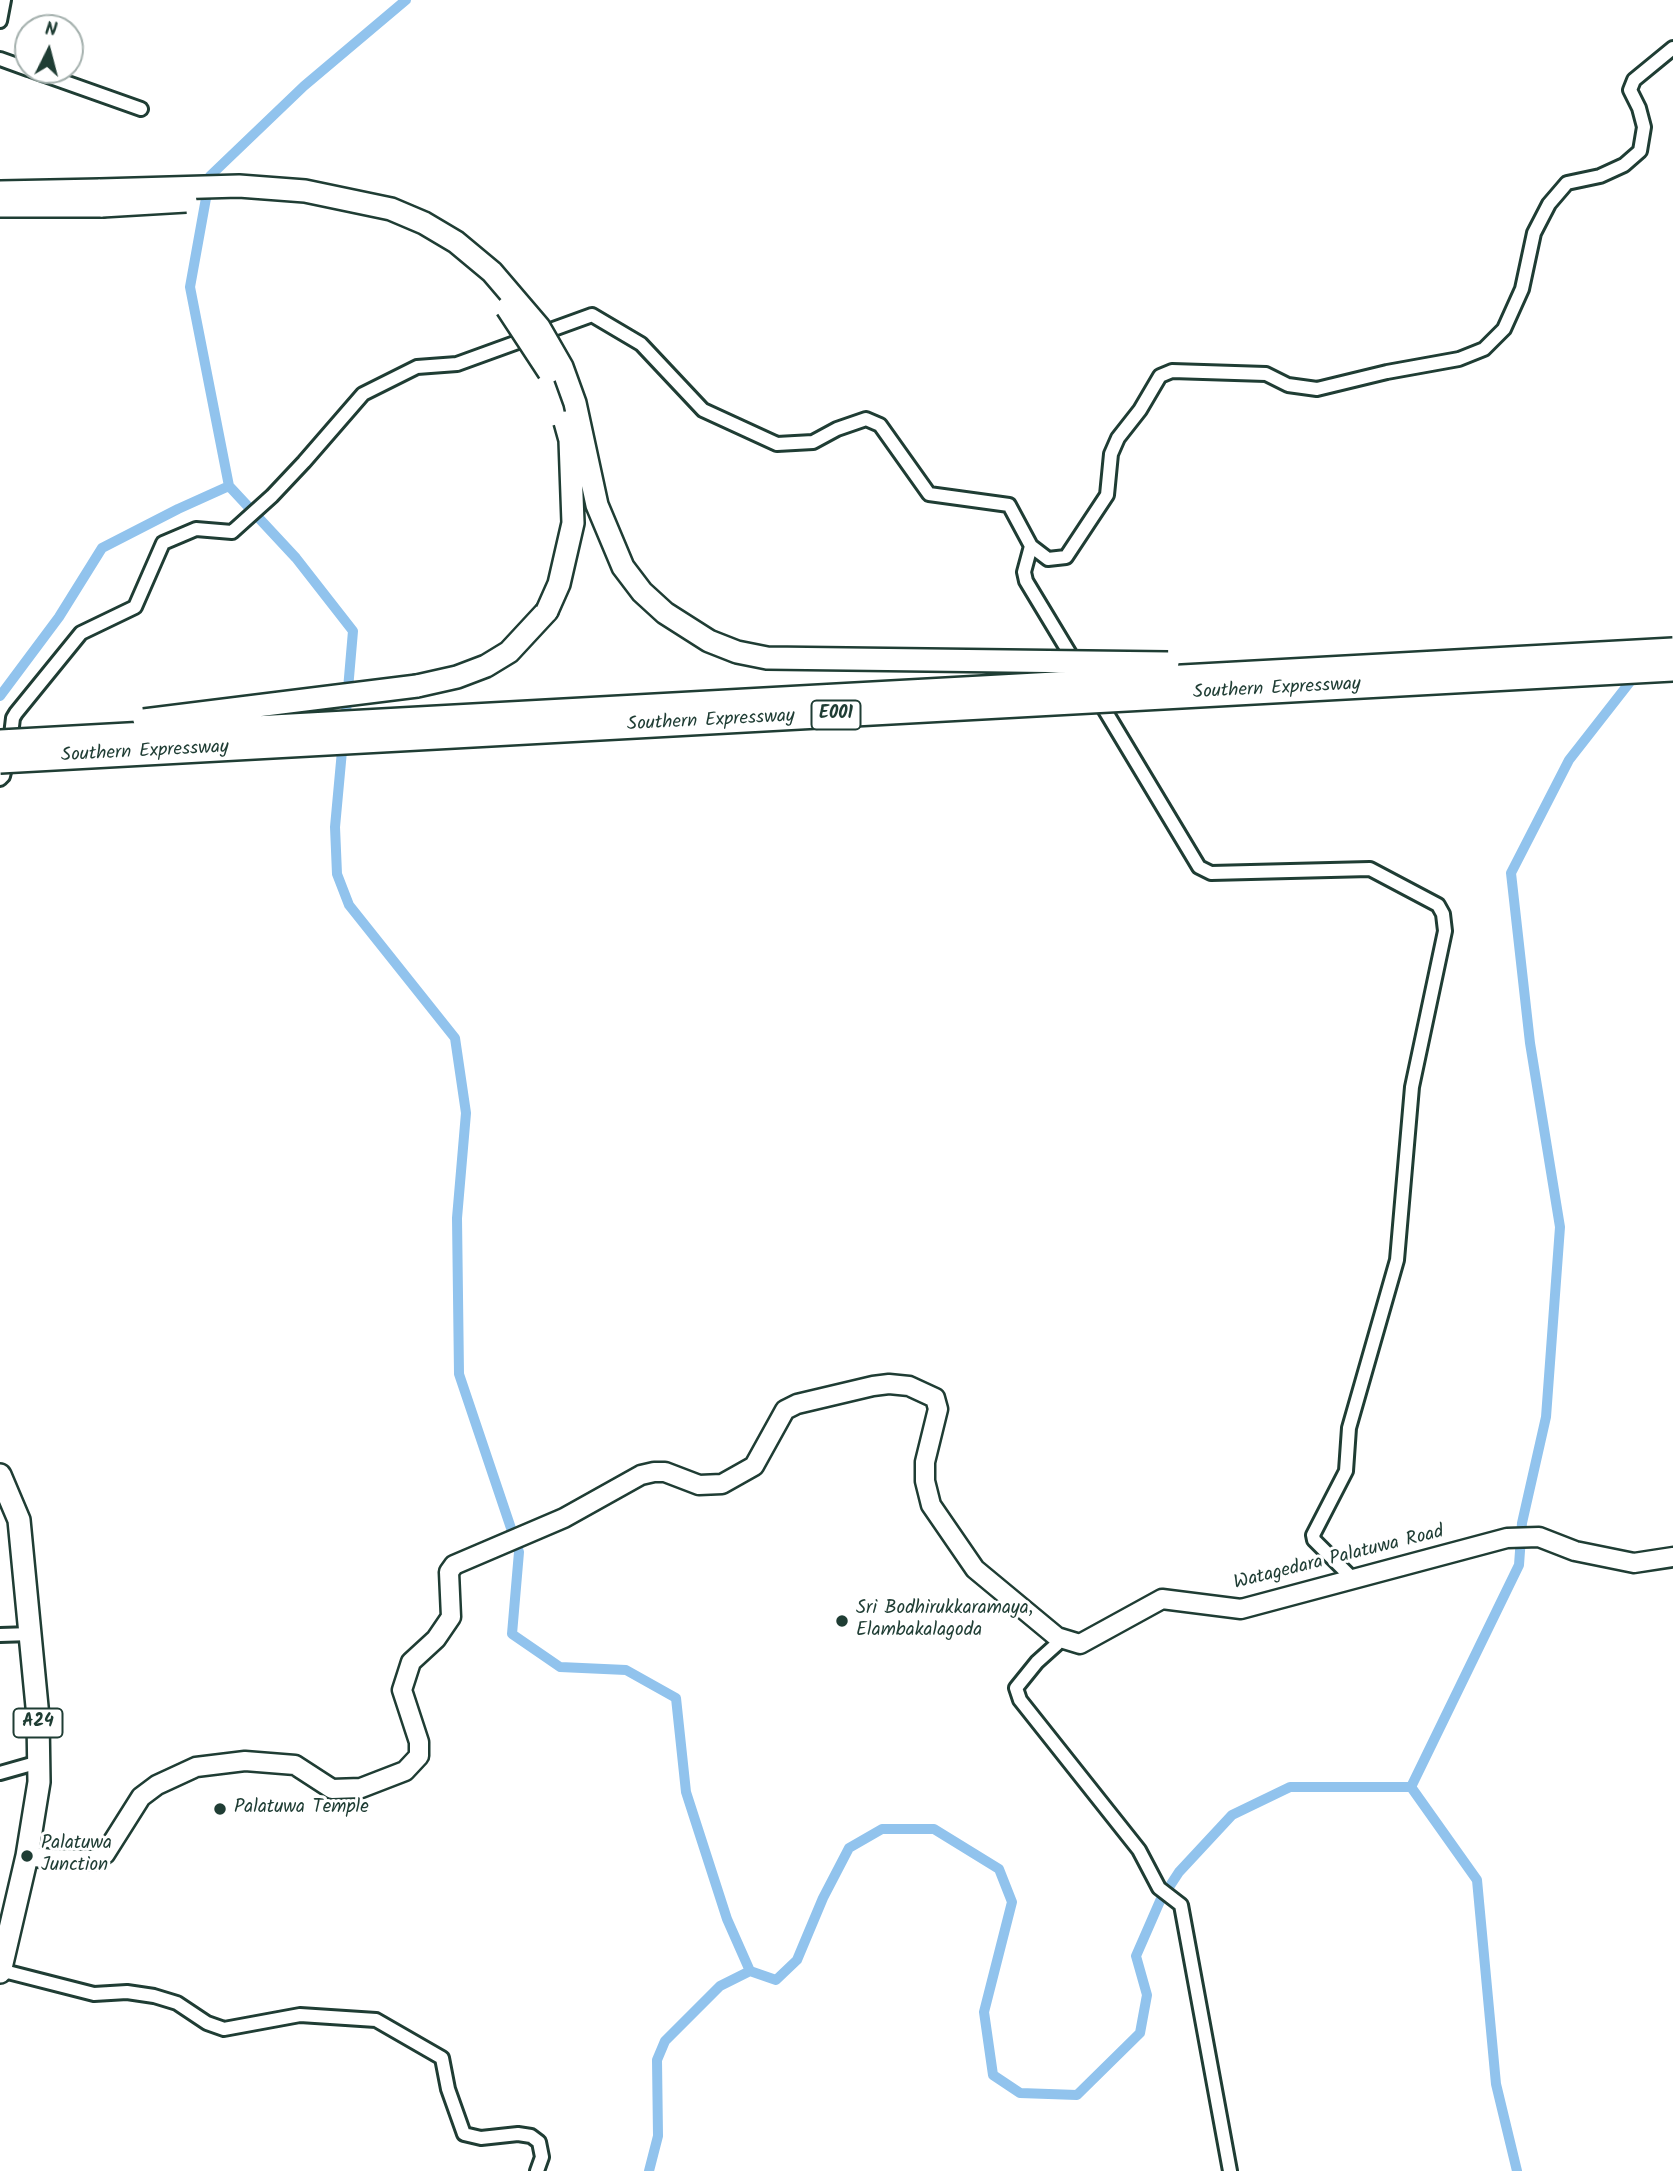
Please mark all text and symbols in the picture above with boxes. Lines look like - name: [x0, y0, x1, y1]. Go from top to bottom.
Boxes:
- north arrow: [14, 14, 84, 84]
- text: N: [43, 15, 59, 46]
- street label: Southern Expressway: [1193, 674, 1361, 706]
- road number: E001: [812, 700, 860, 730]
- street label: Southern Expressway: [627, 706, 795, 738]
- street label: Southern Expressway: [61, 737, 229, 769]
- street label: Watagedara Palatuwa Road: [1232, 1522, 1446, 1596]
- place label: Sri Bodhirukkaramaya, Elambakalagoda: [856, 1599, 1033, 1643]
- marker: Sri Bodhirukkaramaya, Elambakalagoda: [834, 1613, 850, 1629]
- road number: A24: [14, 1708, 62, 1738]
- place label: Palatuwa Temple: [234, 1798, 369, 1820]
- marker: Palatuwa Temple: [212, 1801, 228, 1817]
- place label: Palatuwa Junction: [41, 1834, 112, 1878]
- marker: Palatuwa Junction: [19, 1848, 35, 1864]

